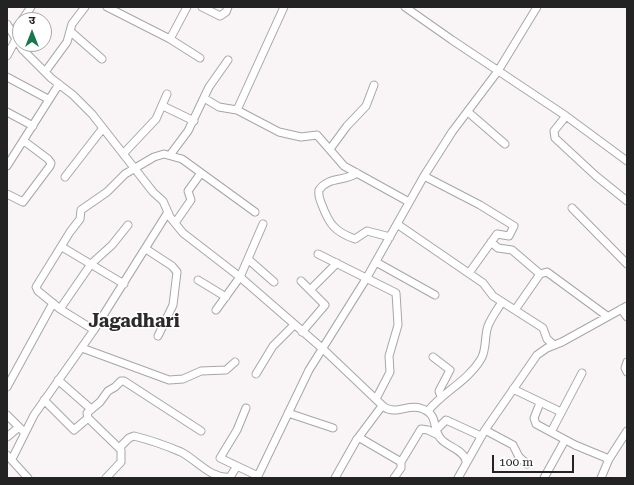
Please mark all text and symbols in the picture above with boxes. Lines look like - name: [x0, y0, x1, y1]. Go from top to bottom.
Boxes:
- north arrow: [12, 12, 52, 52]
- text: उ: [29, 14, 35, 27]
- district label: Jagadhari: [88, 311, 180, 333]
- scale bar: [494, 447, 576, 473]
- text: 100 m: [499, 455, 533, 469]

